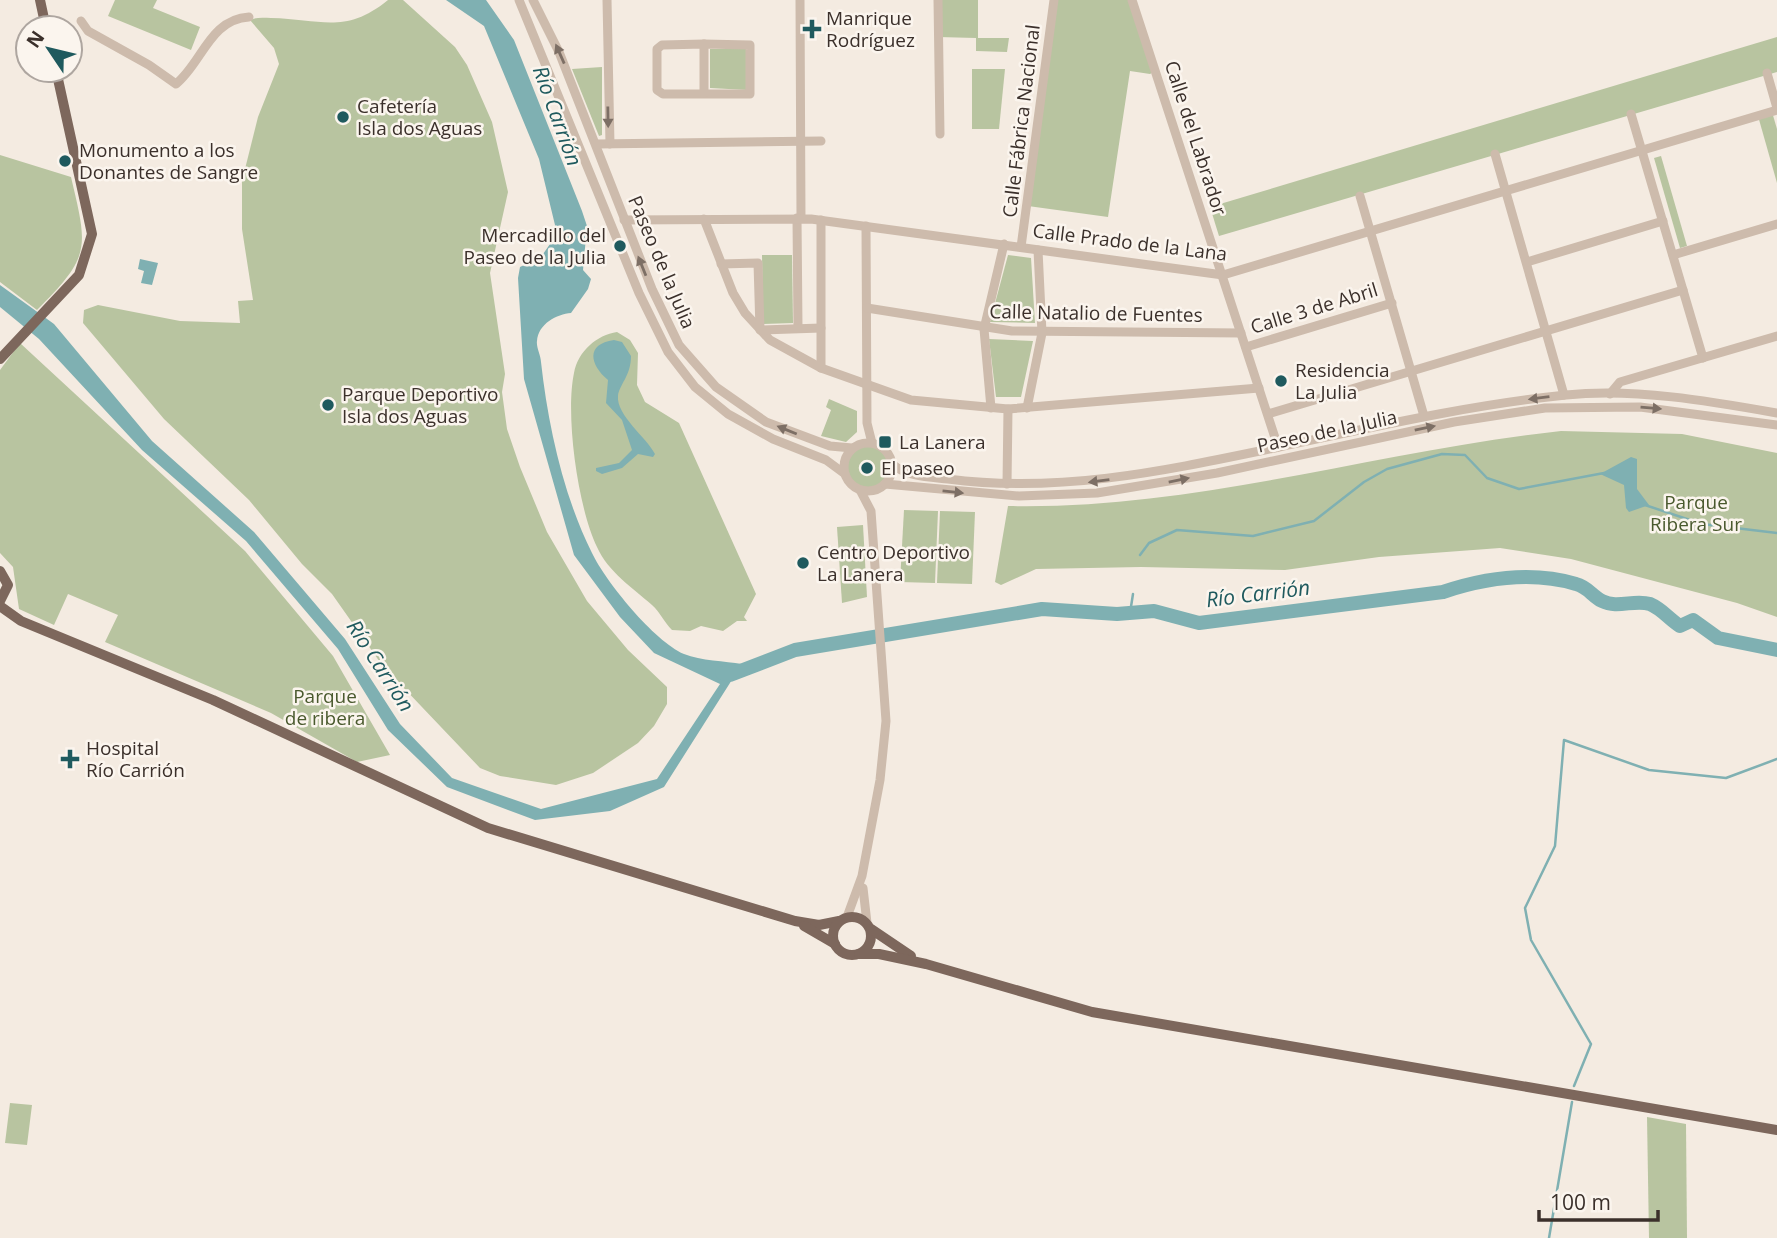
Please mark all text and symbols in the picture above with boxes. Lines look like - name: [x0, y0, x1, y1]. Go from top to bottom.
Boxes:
- place label: Manrique Rodríguez: [826, 5, 915, 53]
- north arrow: [14, 14, 84, 84]
- marker: Manrique Rodríguez: [804, 21, 820, 37]
- street label: Calle Fábrica Nacional: [996, 23, 1046, 219]
- text: N: [20, 25, 50, 53]
- one-way arrow: [554, 43, 565, 64]
- street label: Calle del Labrador: [1159, 57, 1233, 219]
- water label: Río Carrión: [527, 62, 589, 170]
- place label: Cafetería Isla dos Aguas: [357, 93, 482, 141]
- one-way arrow: [602, 106, 614, 128]
- marker: Cafetería Isla dos Aguas: [335, 109, 351, 125]
- place label: Monumento a los Donantes de Sangre: [79, 137, 258, 185]
- marker: Monumento a los Donantes de Sangre: [57, 153, 73, 169]
- street label: Paseo de la Julia: [622, 191, 702, 333]
- street label: Calle Prado de la Lana: [1031, 217, 1229, 267]
- place label: Mercadillo del Paseo de la Julia: [464, 222, 606, 270]
- marker: Mercadillo del Paseo de la Julia: [612, 238, 628, 254]
- one-way arrow: [637, 255, 648, 276]
- street label: Calle 3 de Abril: [1247, 276, 1381, 340]
- street label: Calle Natalio de Fuentes: [989, 298, 1203, 328]
- place label: Residencia La Julia: [1295, 357, 1390, 405]
- marker: Residencia La Julia: [1273, 373, 1289, 389]
- place label: Parque Deportivo Isla dos Aguas: [342, 381, 498, 429]
- one-way arrow: [1528, 392, 1550, 403]
- marker: Parque Deportivo Isla dos Aguas: [320, 397, 336, 413]
- street label: Paseo de la Julia: [1255, 403, 1399, 459]
- one-way arrow: [1640, 403, 1662, 414]
- one-way arrow: [1414, 422, 1436, 433]
- one-way arrow: [776, 425, 797, 436]
- place label: La Lanera: [899, 429, 986, 455]
- marker: La Lanera: [877, 434, 893, 450]
- place label: El paseo: [881, 455, 955, 481]
- marker: El paseo: [859, 460, 875, 476]
- one-way arrow: [1168, 474, 1190, 485]
- one-way arrow: [1088, 475, 1110, 486]
- one-way arrow: [942, 486, 964, 497]
- park label: Parque Ribera Sur: [1650, 489, 1742, 537]
- place label: Centro Deportivo La Lanera: [817, 539, 970, 587]
- marker: Centro Deportivo La Lanera: [795, 555, 811, 571]
- water label: Río Carrión: [1204, 573, 1312, 613]
- water label: Río Carrión: [341, 614, 421, 717]
- park label: Parque de ribera: [285, 683, 365, 731]
- place label: Hospital Río Carrión: [86, 735, 185, 783]
- marker: Hospital Río Carrión: [60, 749, 80, 769]
- scale bar: [1539, 1178, 1658, 1222]
- text: 100 m: [1550, 1188, 1611, 1216]

